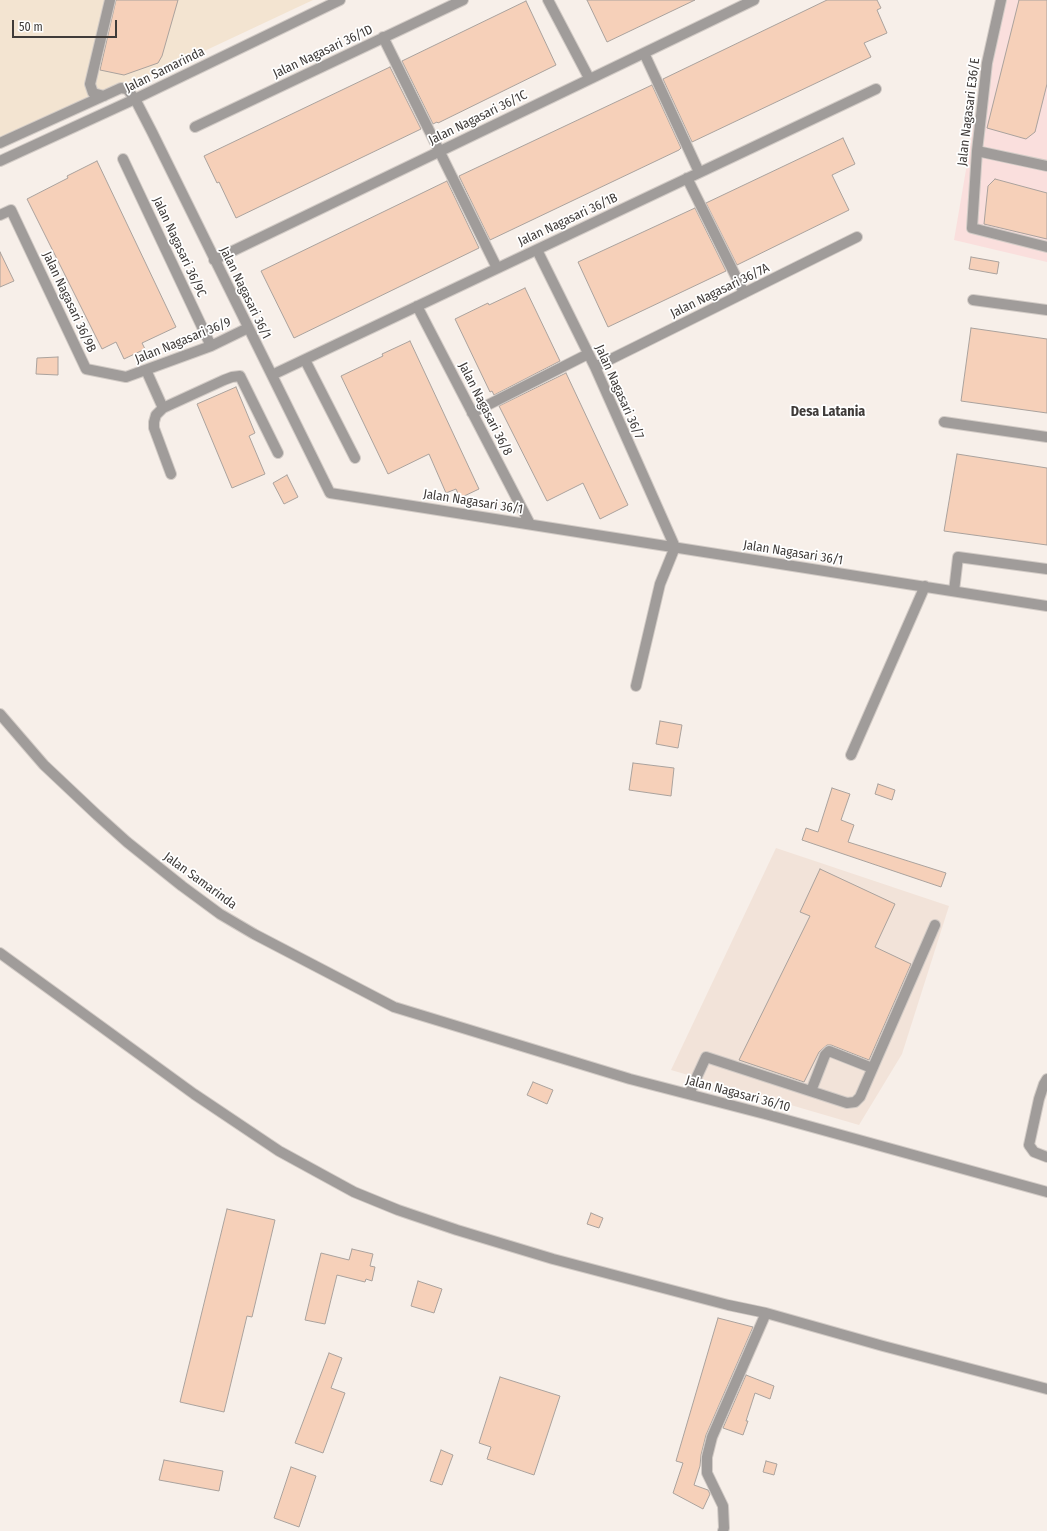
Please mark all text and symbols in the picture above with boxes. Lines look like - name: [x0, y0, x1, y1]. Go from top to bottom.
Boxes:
- scale bar: [14, 12, 119, 38]
- text: 50 m: [19, 20, 43, 34]
- street label: Jalan Nagasari 36/1D: [271, 22, 375, 82]
- street label: Jalan Samarinda: [123, 44, 207, 96]
- street label: Jalan Nagasari E36/E: [955, 57, 983, 167]
- street label: Jalan Nagasari 36/1C: [426, 87, 530, 149]
- street label: Jalan Nagasari 36/1B: [516, 190, 620, 250]
- street label: Jalan Nagasari 36/9C: [149, 194, 209, 300]
- street label: Jalan Nagasari 36/1: [216, 244, 274, 342]
- street label: Jalan Nagasari 36/9B: [39, 249, 99, 355]
- street label: Jalan Nagasari 36/7A: [668, 260, 772, 322]
- street label: Jalan Nagasari 36/9: [133, 315, 233, 367]
- street label: Jalan Nagasari 36/7: [591, 342, 647, 442]
- street label: Jalan Nagasari 36/8: [455, 360, 515, 458]
- district label: Desa Latania: [791, 404, 865, 420]
- street label: Jalan Nagasari 36/1: [422, 486, 524, 518]
- street label: Jalan Nagasari 36/1: [742, 537, 844, 569]
- street label: Jalan Samarinda: [160, 849, 240, 913]
- street label: Jalan Nagasari 36/10: [684, 1073, 792, 1115]

